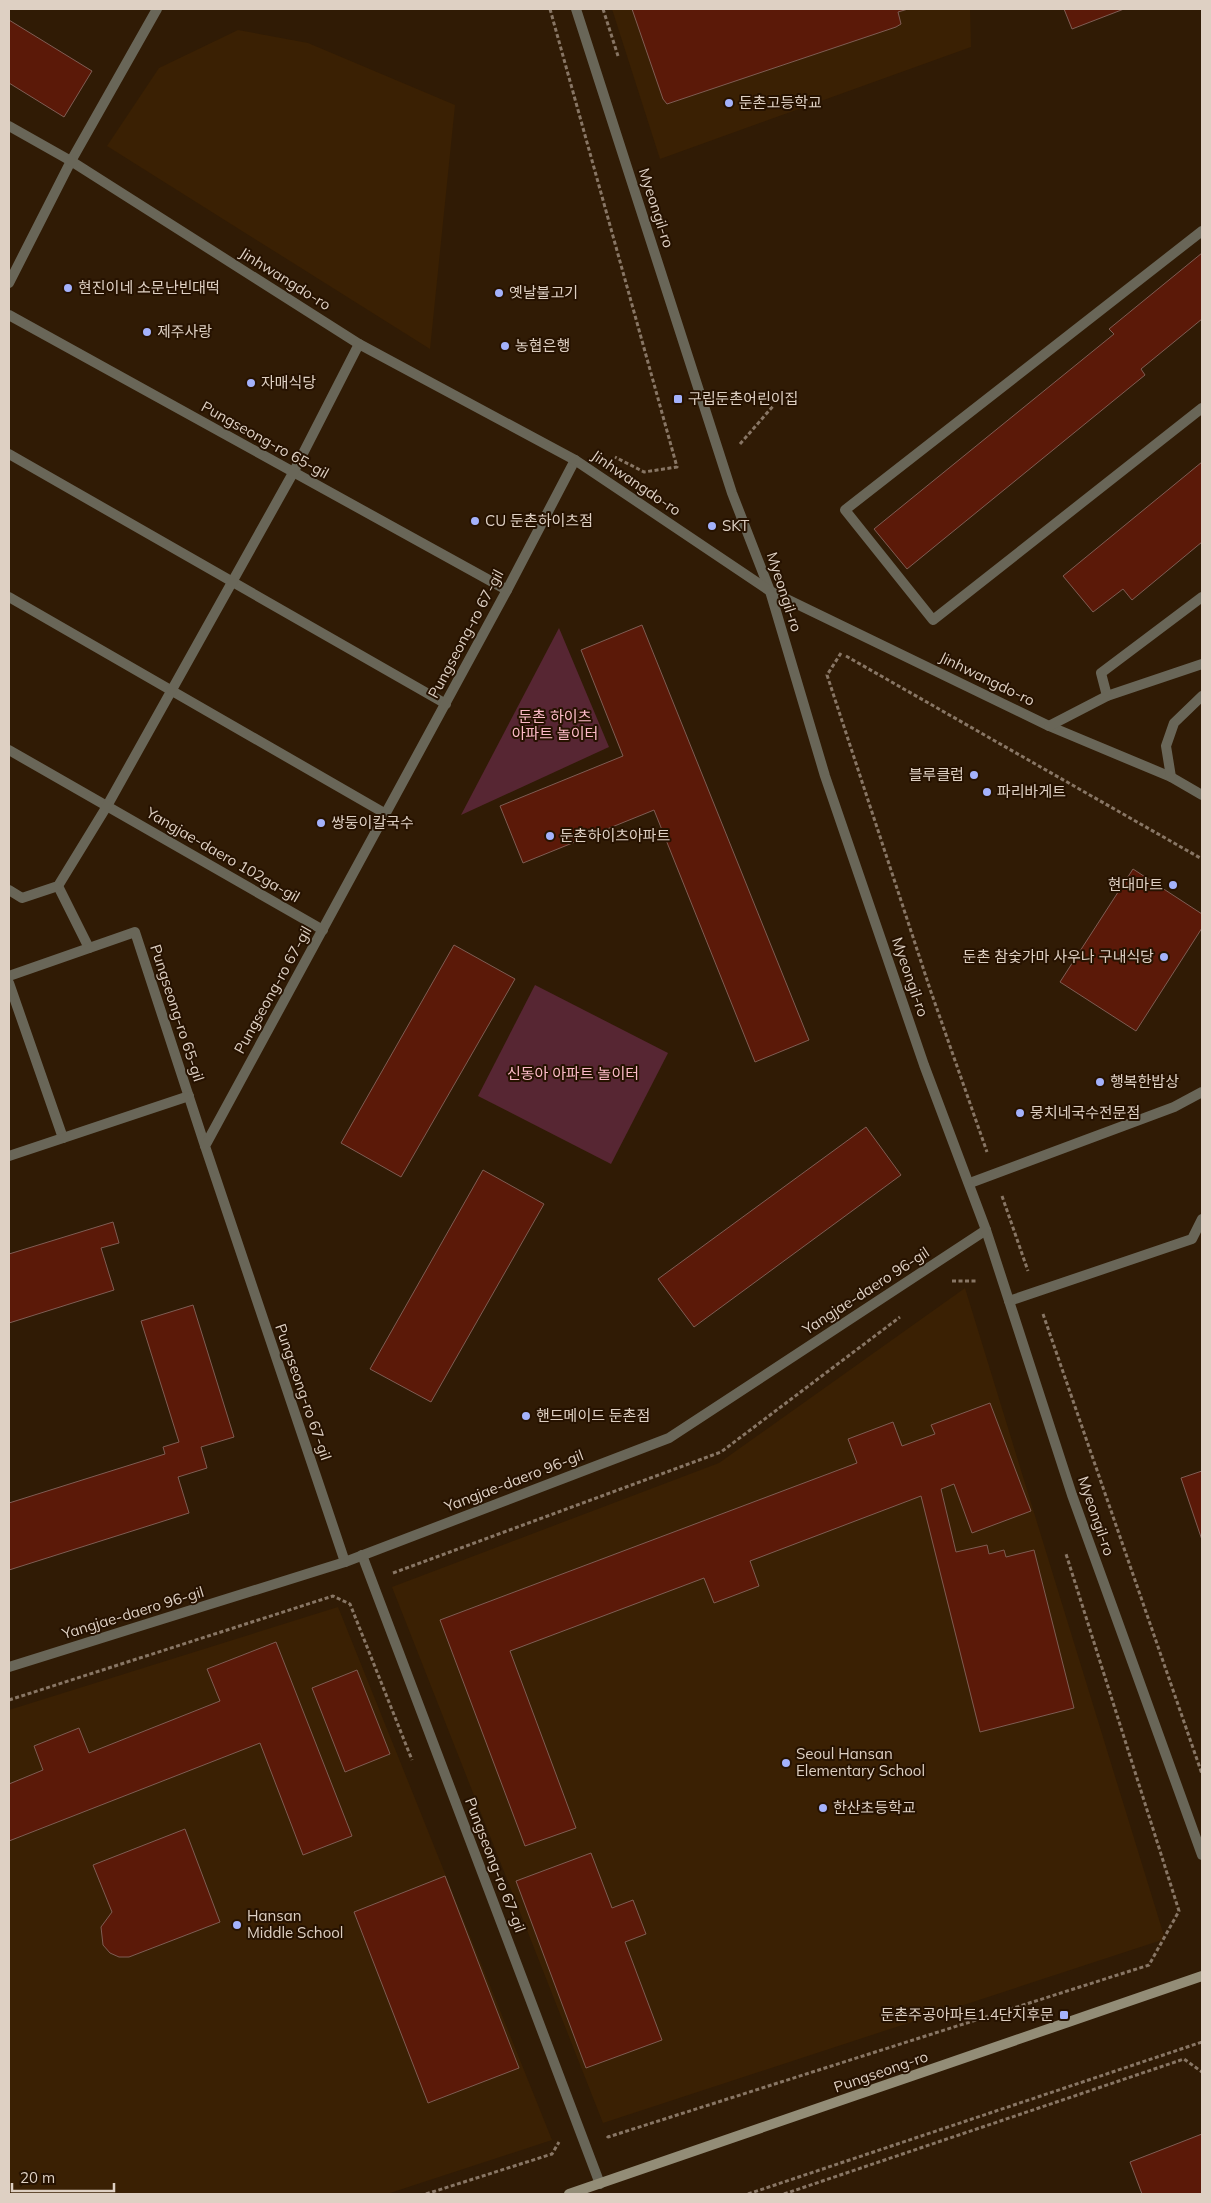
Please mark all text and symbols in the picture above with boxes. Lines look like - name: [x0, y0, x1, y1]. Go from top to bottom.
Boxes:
- place label: 둔촌고등학교: [739, 93, 822, 112]
- marker: 둔촌고등학교: [723, 97, 735, 109]
- street label: Myeongil-ro: [635, 166, 678, 250]
- street label: Jinhwangdo-ro: [236, 243, 334, 314]
- place label: 현진이네 소문난빈대떡: [78, 278, 220, 297]
- marker: 현진이네 소문난빈대떡: [62, 282, 74, 294]
- place label: 옛날불고기: [509, 283, 578, 302]
- marker: 옛날불고기: [493, 287, 505, 299]
- place label: 제주사랑: [157, 322, 212, 341]
- marker: 제주사랑: [141, 326, 153, 338]
- place label: 농협은행: [515, 336, 570, 355]
- marker: 농협은행: [499, 340, 511, 352]
- place label: 자매식당: [261, 373, 316, 392]
- marker: 자매식당: [245, 377, 257, 389]
- place label: 구립둔촌어린이집: [688, 389, 798, 408]
- marker: 구립둔촌어린이집: [672, 393, 684, 405]
- street label: Pungseong-ro 65-gil: [198, 397, 332, 483]
- street label: Jinhwangdo-ro: [588, 446, 685, 520]
- place label: CU 둔촌하이츠점: [485, 511, 593, 530]
- marker: CU 둔촌하이츠점: [469, 515, 481, 527]
- place label: SKT: [722, 516, 749, 535]
- marker: SKT: [706, 520, 718, 532]
- street label: Myeongil-ro: [763, 550, 806, 634]
- street label: Pungseong-ro 67-gil: [424, 566, 508, 701]
- street label: Jinhwangdo-ro: [936, 647, 1038, 710]
- park label: 둔촌 하이츠 아파트 놀이터: [512, 707, 598, 743]
- place label: 블루클럽: [909, 765, 964, 784]
- marker: 블루클럽: [968, 769, 980, 781]
- place label: 파리바게트: [997, 782, 1066, 801]
- marker: 파리바게트: [981, 786, 993, 798]
- street label: Yangjae-daero 102ga-gil: [142, 802, 303, 906]
- place label: 쌍둥이칼국수: [331, 813, 414, 832]
- marker: 쌍둥이칼국수: [315, 817, 327, 829]
- place label: 둔촌하이츠아파트: [560, 826, 671, 845]
- marker: 둔촌하이츠아파트: [544, 830, 556, 842]
- place label: 현대마트: [1108, 875, 1163, 894]
- marker: 현대마트: [1167, 879, 1179, 891]
- street label: Pungseong-ro 67-gil: [230, 923, 316, 1057]
- street label: Myeongil-ro: [888, 935, 933, 1019]
- street label: Pungseong-ro 65-gil: [146, 942, 209, 1084]
- place label: 둔촌 참숯가마 사우나 구내식당: [963, 947, 1154, 966]
- marker: 둔촌 참숯가마 사우나 구내식당: [1158, 951, 1170, 963]
- park label: 신동아 아파트 놀이터: [507, 1064, 639, 1083]
- place label: 행복한밥상: [1110, 1072, 1179, 1091]
- marker: 행복한밥상: [1094, 1076, 1106, 1088]
- place label: 뭉치네국수전문점: [1030, 1103, 1140, 1122]
- marker: 뭉치네국수전문점: [1014, 1107, 1026, 1119]
- street label: Yangjae-daero 96-gil: [798, 1243, 933, 1339]
- street label: Pungseong-ro 67-gil: [271, 1321, 336, 1463]
- place label: 핸드메이드 둔촌점: [536, 1406, 650, 1425]
- marker: 핸드메이드 둔촌점: [520, 1410, 532, 1422]
- street label: Yangjae-daero 96-gil: [441, 1445, 586, 1516]
- street label: Myeongil-ro: [1074, 1474, 1119, 1558]
- street label: Yangjae-daero 96-gil: [59, 1582, 206, 1643]
- place label: Seoul Hansan Elementary School: [796, 1744, 925, 1780]
- marker: Seoul Hansan Elementary School: [780, 1757, 792, 1769]
- street label: Pungseong-ro 67-gil: [461, 1795, 530, 1935]
- place label: 한산초등학교: [833, 1798, 916, 1817]
- marker: 한산초등학교: [817, 1802, 829, 1814]
- place label: Hansan Middle School: [247, 1906, 343, 1942]
- marker: Hansan Middle School: [231, 1919, 243, 1931]
- place label: 둔촌주공아파트1.4단지후문: [881, 2005, 1054, 2024]
- marker: 둔촌주공아파트1.4단지후문: [1058, 2009, 1070, 2021]
- street label: Pungseong-ro: [831, 2047, 930, 2097]
- scale bar: [12, 2160, 115, 2192]
- text: 20 m: [20, 2168, 55, 2187]

